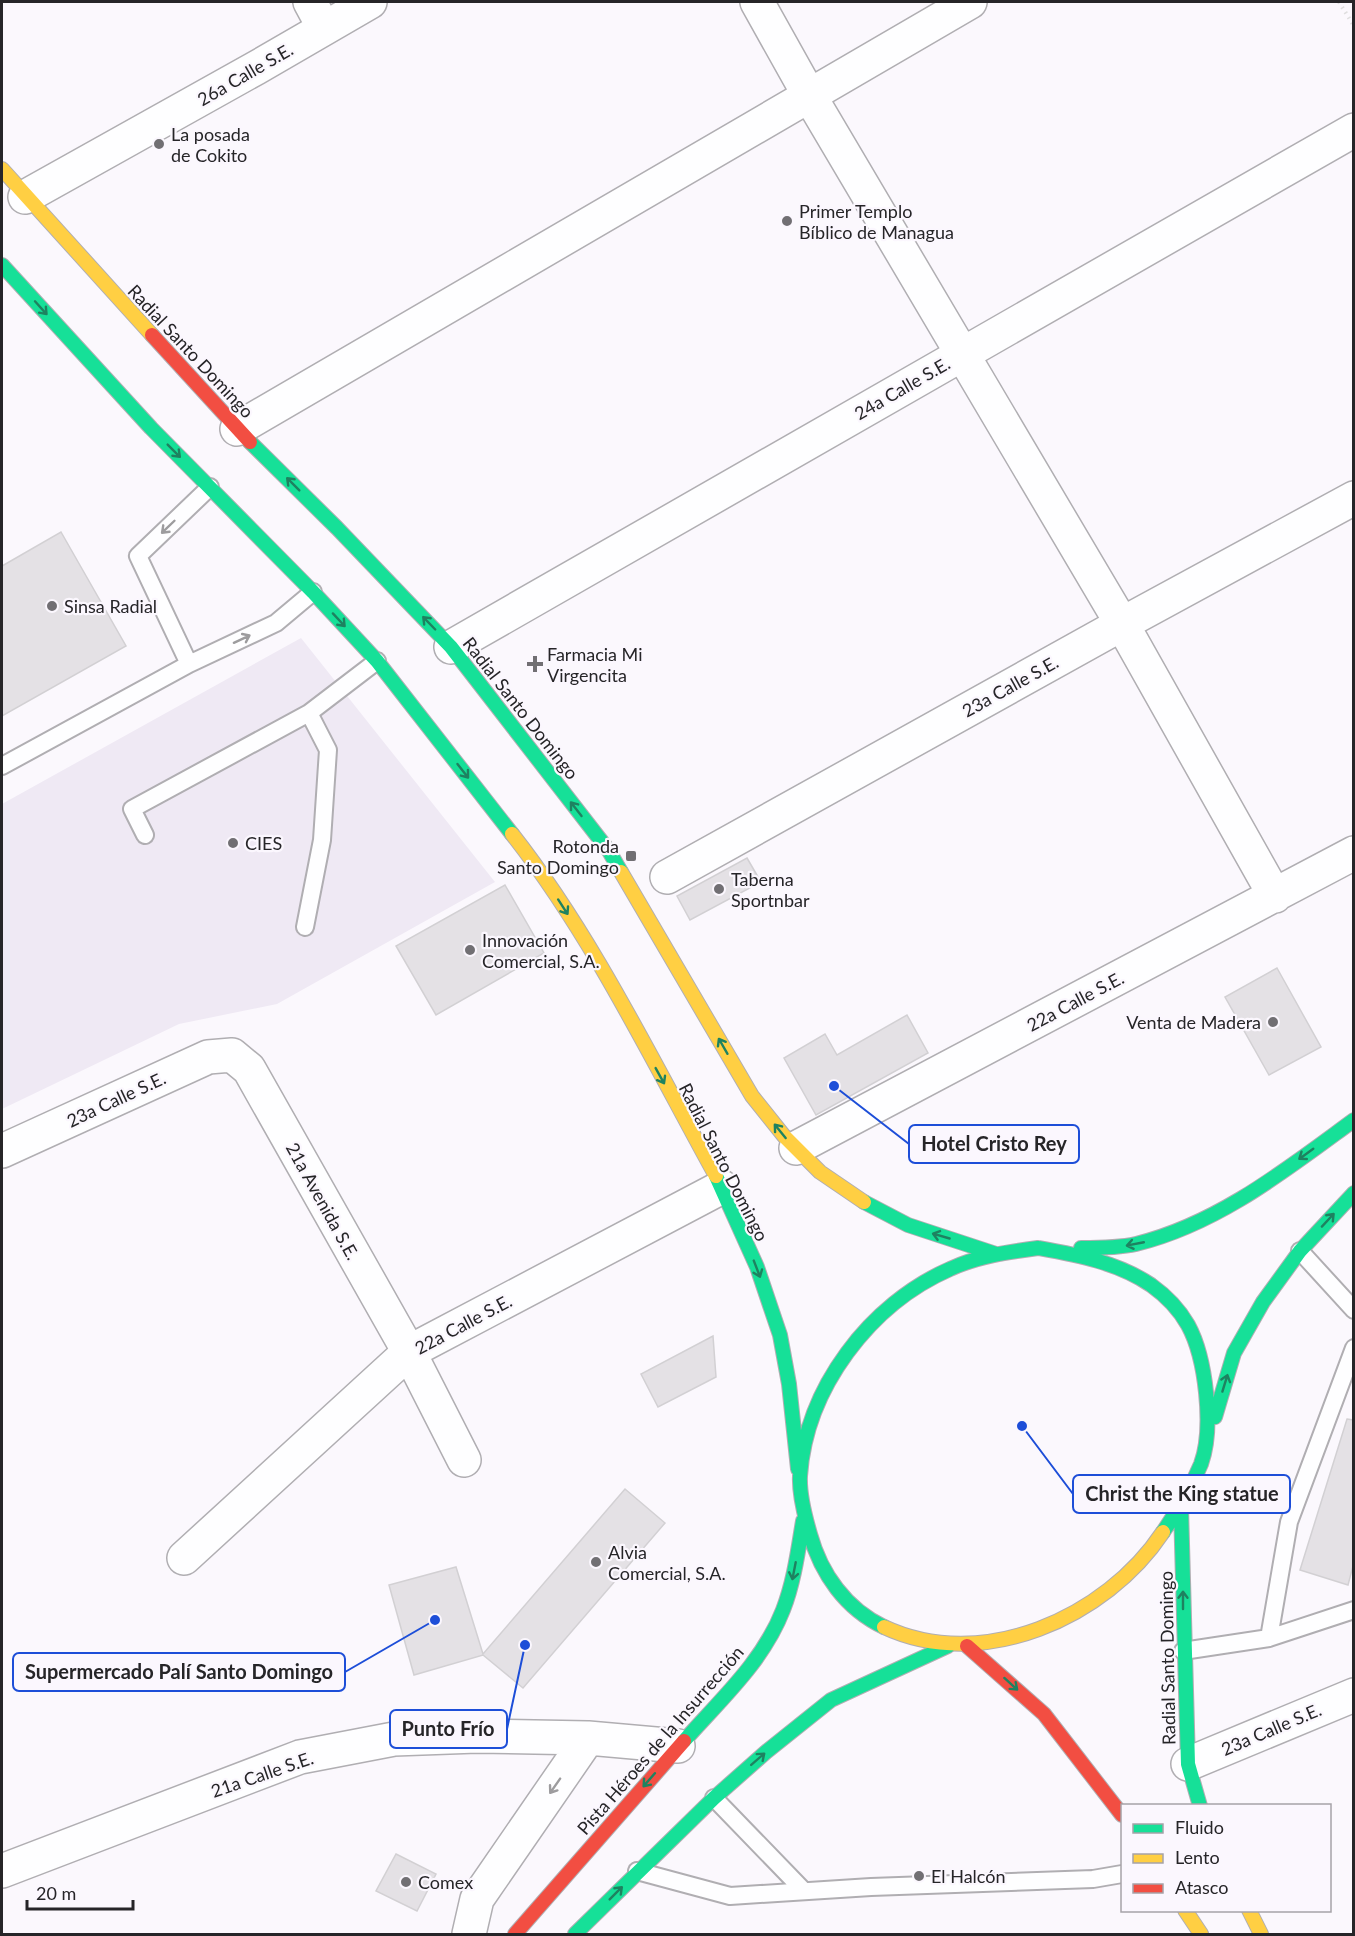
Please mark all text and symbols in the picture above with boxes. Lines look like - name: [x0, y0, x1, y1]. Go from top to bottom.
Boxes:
- street label: 26a Calle S.E.: [193, 38, 297, 110]
- place label: La posada de Cokito: [171, 123, 250, 166]
- marker: La posada de Cokito: [152, 137, 166, 151]
- place label: Primer Templo Bíblico de Managua: [799, 200, 954, 243]
- marker: Primer Templo Bíblico de Managua: [780, 214, 794, 228]
- street label: Radial Santo Domingo: [123, 280, 259, 422]
- one-way arrow: [34, 300, 48, 315]
- street label: 24a Calle S.E.: [850, 352, 954, 424]
- one-way arrow: [167, 443, 181, 458]
- one-way arrow: [285, 476, 300, 491]
- one-way arrow: [160, 520, 175, 535]
- place label: Sinsa Radial: [64, 595, 157, 617]
- marker: Sinsa Radial: [45, 599, 59, 613]
- one-way arrow: [332, 613, 346, 628]
- one-way arrow: [422, 616, 436, 631]
- one-way arrow: [233, 632, 251, 644]
- street label: Radial Santo Domingo: [459, 633, 583, 783]
- place label: Farmacia Mi Virgencita: [547, 643, 643, 686]
- street label: 23a Calle S.E.: [958, 651, 1062, 721]
- marker: Farmacia Mi Virgencita: [528, 657, 542, 671]
- one-way arrow: [456, 763, 469, 779]
- one-way arrow: [570, 801, 583, 817]
- place label: CIES: [245, 832, 282, 854]
- place label: Rotonda Santo Domingo: [497, 835, 619, 878]
- marker: CIES: [226, 836, 240, 850]
- marker: Rotonda Santo Domingo: [624, 849, 638, 863]
- place label: Taberna Sportnbar: [731, 868, 810, 911]
- marker: Taberna Sportnbar: [712, 882, 726, 896]
- one-way arrow: [556, 899, 569, 916]
- place label: Innovación Comercial, S.A.: [482, 929, 600, 972]
- marker: Innovación Comercial, S.A.: [463, 943, 477, 957]
- street label: 22a Calle S.E.: [1023, 966, 1127, 1036]
- place label: Venta de Madera: [1126, 1011, 1261, 1033]
- marker: Venta de Madera: [1266, 1015, 1280, 1029]
- one-way arrow: [717, 1038, 729, 1055]
- street label: 23a Calle S.E.: [63, 1066, 169, 1132]
- one-way arrow: [654, 1067, 666, 1084]
- street label: Radial Santo Domingo: [675, 1079, 773, 1245]
- one-way arrow: [773, 1123, 786, 1139]
- callout: Hotel Cristo Rey: [909, 1125, 1079, 1163]
- text: Hotel Cristo Rey: [921, 1131, 1067, 1155]
- street label: 21a Avenida S.E.: [282, 1139, 364, 1263]
- one-way arrow: [1299, 1148, 1315, 1160]
- one-way arrow: [1321, 1213, 1335, 1228]
- one-way arrow: [932, 1230, 951, 1241]
- one-way arrow: [1125, 1239, 1145, 1250]
- one-way arrow: [753, 1259, 764, 1278]
- street label: 22a Calle S.E.: [411, 1289, 515, 1359]
- one-way arrow: [1220, 1374, 1231, 1393]
- callout: Christ the King statue: [1073, 1475, 1290, 1513]
- text: Christ the King statue: [1085, 1481, 1279, 1505]
- place label: Alvia Comercial, S.A.: [608, 1541, 726, 1584]
- marker: Alvia Comercial, S.A.: [589, 1555, 603, 1569]
- one-way arrow: [788, 1561, 799, 1580]
- street label: Radial Santo Domingo: [1154, 1571, 1180, 1745]
- one-way arrow: [1177, 1591, 1189, 1611]
- street label: Pista Héroes de la Insurrección: [572, 1641, 748, 1839]
- callout: Supermercado Palí Santo Domingo: [13, 1653, 345, 1691]
- text: Supermercado Palí Santo Domingo: [25, 1659, 333, 1683]
- one-way arrow: [1004, 1677, 1019, 1691]
- street label: 23a Calle S.E.: [1218, 1698, 1324, 1760]
- callout: Punto Frío: [390, 1710, 507, 1748]
- text: Punto Frío: [401, 1716, 495, 1740]
- street label: 21a Calle S.E.: [208, 1746, 316, 1802]
- one-way arrow: [750, 1752, 765, 1766]
- one-way arrow: [642, 1772, 656, 1787]
- one-way arrow: [549, 1777, 561, 1794]
- legend: [1121, 1804, 1331, 1912]
- text: Fluido: [1175, 1816, 1224, 1838]
- text: Lento: [1175, 1846, 1220, 1868]
- place label: El Halcón: [931, 1865, 1006, 1887]
- marker: El Halcón: [912, 1869, 926, 1883]
- place label: Comex: [418, 1871, 473, 1893]
- scale bar: [27, 1873, 134, 1911]
- marker: Comex: [399, 1875, 413, 1889]
- text: Atasco: [1175, 1876, 1228, 1898]
- text: 20 m: [36, 1882, 76, 1904]
- one-way arrow: [609, 1885, 624, 1900]

